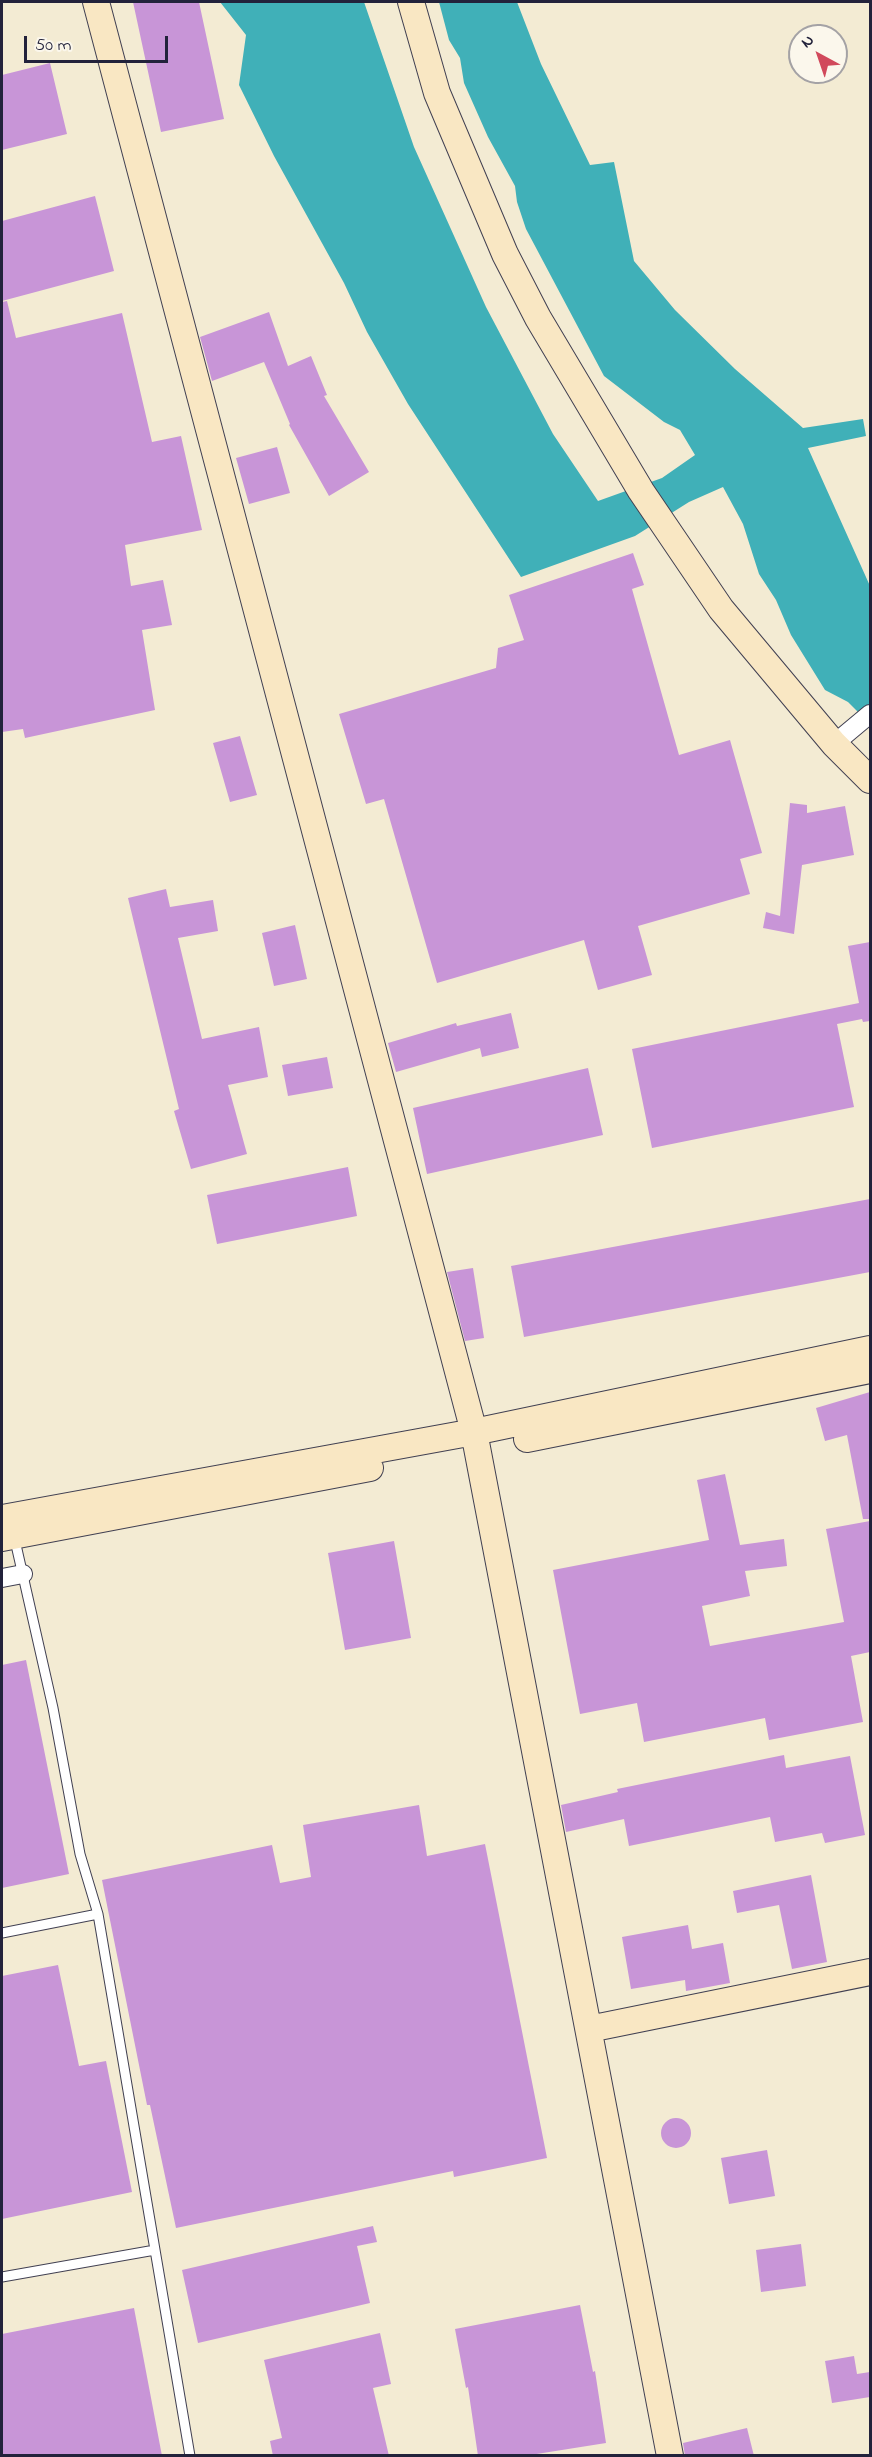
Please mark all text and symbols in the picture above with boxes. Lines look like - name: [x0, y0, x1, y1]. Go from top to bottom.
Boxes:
- scale bar: [27, 24, 171, 62]
- north arrow: [788, 24, 848, 84]
- text: N: [796, 29, 820, 54]
- text: 50 m: [35, 33, 72, 59]

